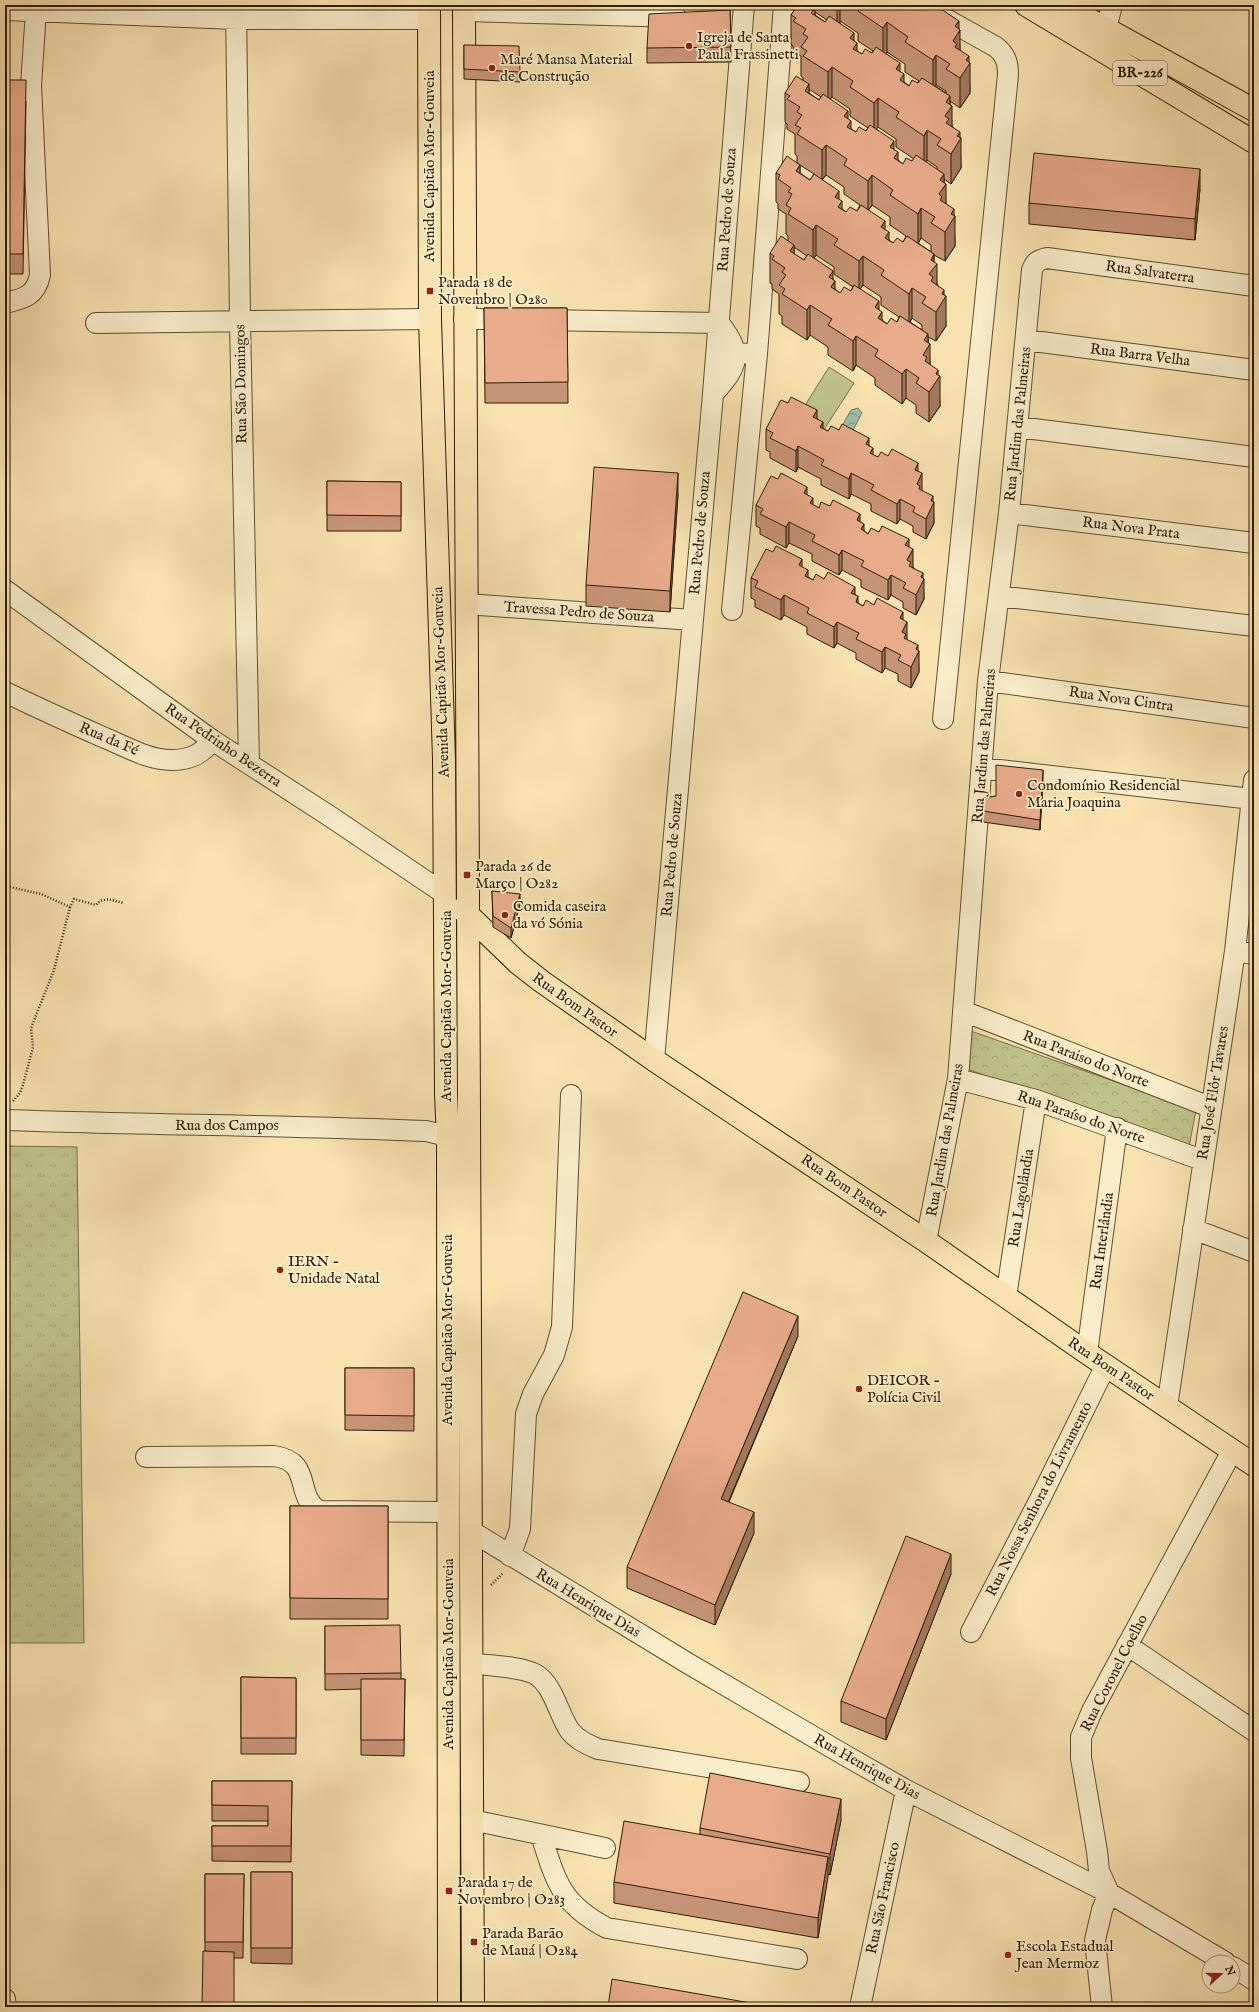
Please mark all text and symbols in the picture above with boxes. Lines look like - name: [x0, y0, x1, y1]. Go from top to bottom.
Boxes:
- place label: Igreja de Santa Paula Frassinetti: [697, 28, 799, 64]
- marker: Igreja de Santa Paula Frassinetti: [684, 41, 694, 51]
- place label: Maré Mansa Material de Construção: [500, 50, 633, 86]
- road number: BR-226: [1113, 61, 1167, 85]
- marker: Maré Mansa Material de Construção: [487, 63, 497, 73]
- street label: Avenida Capitão Mor-Gouveia: [420, 70, 439, 263]
- street label: Rua Pedro de Souza: [713, 147, 741, 273]
- street label: Rua Salvaterra: [1104, 256, 1196, 288]
- place label: Parada 18 de Novembro | O280: [438, 273, 548, 309]
- marker: Parada 18 de Novembro | O280: [425, 286, 435, 296]
- street label: Rua São Domingos: [230, 324, 252, 444]
- street label: Rua Barra Velha: [1089, 339, 1192, 371]
- street label: Rua Jardim das Palmeiras: [1000, 346, 1036, 502]
- street label: Rua Pedro de Souza: [685, 470, 715, 596]
- street label: Rua Nova Prata: [1081, 513, 1181, 543]
- street label: Avenida Capitão Mor-Gouveia: [428, 586, 454, 779]
- street label: Travessa Pedro de Souza: [503, 597, 655, 627]
- street label: Rua Jardim das Palmeiras: [968, 668, 1000, 824]
- street label: Rua Nova Cintra: [1067, 682, 1175, 716]
- street label: Rua Pedrinho Bezerra: [161, 699, 286, 792]
- street label: Rua da Fé: [76, 718, 142, 760]
- place label: Condomínio Residencial Maria Joaquina: [1027, 776, 1181, 812]
- marker: Condomínio Residencial Maria Joaquina: [1014, 789, 1024, 799]
- street label: Rua Pedro de Souza: [657, 792, 687, 918]
- place label: Parada 26 de Março | O282: [475, 857, 558, 893]
- marker: Parada 26 de Março | O282: [462, 870, 472, 880]
- place label: Comida caseira da vó Sónia: [513, 897, 607, 933]
- street label: Avenida Capitão Mor-Gouveia: [437, 910, 456, 1103]
- marker: Comida caseira da vó Sónia: [500, 910, 510, 920]
- street label: Rua Bom Pastor: [528, 968, 622, 1042]
- street label: Rua José Flôr Tavares: [1193, 1025, 1233, 1161]
- street label: Rua Paraiso do Norte: [1020, 1026, 1152, 1092]
- street label: Rua Jardim das Palmeiras: [922, 1062, 968, 1218]
- street label: Rua Paraíso do Norte: [1015, 1086, 1148, 1148]
- street label: Rua dos Campos: [175, 1116, 279, 1135]
- street label: Rua Lagolândia: [1004, 1147, 1038, 1248]
- street label: Rua Bom Pastor: [797, 1150, 891, 1222]
- street label: Rua Interlândia: [1086, 1191, 1118, 1291]
- street label: Avenida Capitão Mor-Gouveia: [438, 1234, 457, 1427]
- place label: IERN - Unidade Natal: [288, 1252, 381, 1288]
- marker: IERN - Unidade Natal: [275, 1265, 285, 1275]
- street label: Rua Bom Pastor: [1064, 1333, 1158, 1405]
- place label: DEICOR - Polícia Civil: [867, 1371, 942, 1407]
- marker: DEICOR - Polícia Civil: [854, 1384, 864, 1394]
- street label: Rua Nossa Senhora do Livramento: [982, 1399, 1096, 1599]
- street label: Avenida Capitão Mor-Gouveia: [439, 1558, 458, 1751]
- street label: Rua Henrique Dias: [532, 1564, 644, 1642]
- street label: Rua Coronel Coelho: [1076, 1611, 1152, 1735]
- street label: Rua Henrique Dias: [810, 1730, 924, 1804]
- street label: Rua São Francisco: [862, 1840, 904, 1956]
- place label: Parada 17 de Novembro | O283: [457, 1873, 565, 1909]
- marker: Parada 17 de Novembro | O283: [444, 1886, 454, 1896]
- place label: Parada Barão de Mauá | O284: [482, 1924, 579, 1960]
- marker: Parada Barão de Mauá | O284: [469, 1937, 479, 1947]
- place label: Escola Estadual Jean Mermoz: [1014, 1937, 1115, 1973]
- marker: Escola Estadual Jean Mermoz: [1003, 1950, 1013, 1960]
- north arrow: [1201, 1954, 1241, 1994]
- text: N: [1221, 1963, 1238, 1978]

